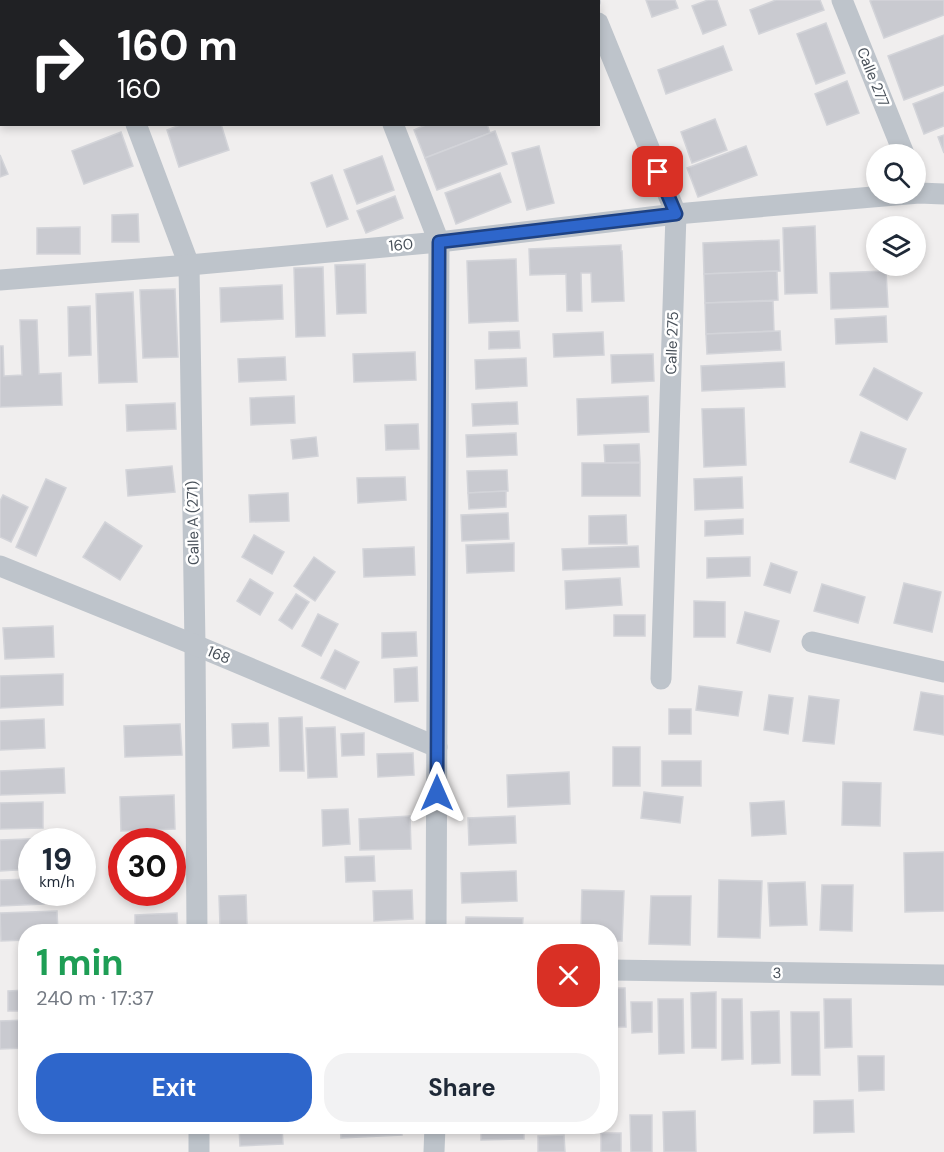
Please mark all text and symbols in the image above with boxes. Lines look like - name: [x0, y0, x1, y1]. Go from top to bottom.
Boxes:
- text: 160 m: [117, 18, 238, 73]
- icon: right: [18, 24, 96, 102]
- street label: Calle 277: [852, 44, 894, 110]
- text: 160: [117, 71, 161, 106]
- map controls: [866, 144, 926, 276]
- button: search: [866, 144, 926, 204]
- pin: [632, 146, 683, 197]
- icon: arrive: [641, 155, 674, 188]
- button: layers: [866, 216, 926, 276]
- street label: 160: [388, 234, 414, 256]
- street label: Calle 275: [661, 311, 683, 375]
- street label: Calle A (271): [182, 481, 204, 565]
- street label: 168: [204, 641, 234, 669]
- position arrow: [405, 761, 469, 825]
- speed limit sign: 30: [108, 828, 186, 906]
- text: 19: [42, 840, 72, 879]
- text: km/h: [39, 872, 75, 892]
- text: 1 min: [36, 939, 124, 986]
- button: close: [537, 944, 600, 1007]
- street label: 3: [772, 963, 782, 983]
- text: 240 m · 17:37: [36, 985, 154, 1011]
- button: Exit: [36, 1053, 312, 1122]
- button: Share: [324, 1053, 600, 1122]

